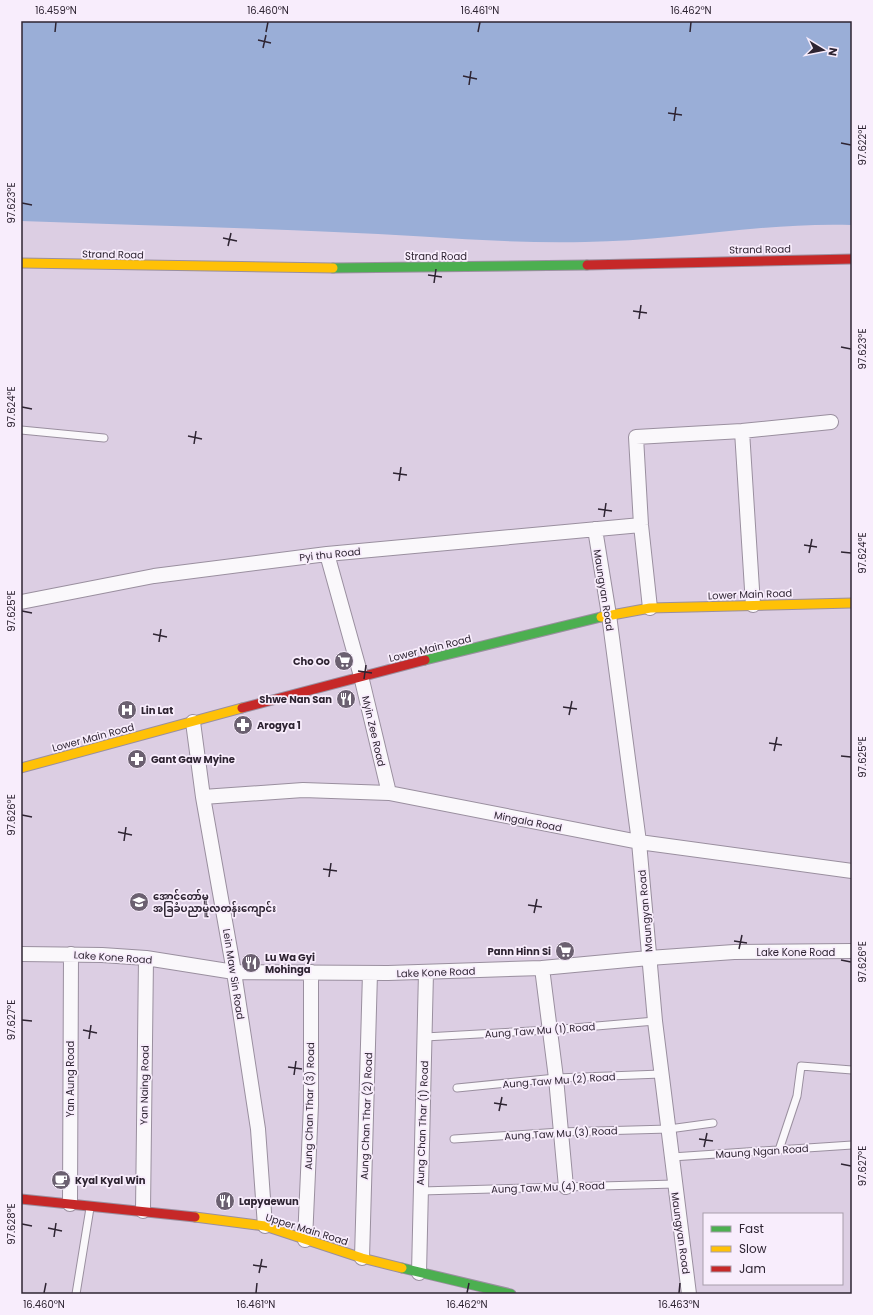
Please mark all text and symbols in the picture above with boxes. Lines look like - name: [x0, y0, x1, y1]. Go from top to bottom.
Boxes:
- text: 16.459°N: [35, 3, 77, 18]
- text: 16.460°N: [247, 3, 289, 18]
- text: 16.461°N: [461, 3, 499, 18]
- text: 16.462°N: [670, 3, 712, 18]
- north arrow: [803, 30, 843, 70]
- text: N: [824, 46, 841, 57]
- text: 97.622°E: [855, 125, 870, 165]
- text: 97.623°E: [4, 182, 19, 224]
- street label: Strand Road: [729, 241, 791, 258]
- street label: Strand Road: [82, 246, 144, 263]
- street label: Strand Road: [405, 249, 467, 264]
- text: 97.623°E: [855, 328, 870, 370]
- text: 97.624°E: [4, 386, 19, 428]
- text: 97.624°E: [855, 532, 870, 574]
- street label: Pyi thu Road: [299, 544, 362, 565]
- street label: Maungyan Road: [590, 548, 617, 632]
- street label: Lower Main Road: [708, 586, 792, 603]
- text: 97.625°E: [4, 590, 19, 632]
- street label: Lower Main Road: [387, 631, 473, 666]
- supermarket icon: Cho Oo: [333, 650, 355, 672]
- place label: Cho Oo: [293, 654, 331, 669]
- restaurant icon: Shwe Nan San: [335, 688, 357, 710]
- place label: Shwe Nan San: [259, 692, 332, 707]
- street label: Myin Zee Road: [358, 694, 389, 768]
- hospital icon: Lin Lat: [116, 699, 138, 721]
- place label: Lin Lat: [141, 703, 173, 718]
- pharmacy icon: Arogya 1: [232, 714, 254, 736]
- place label: Arogya 1: [257, 718, 301, 733]
- street label: Lower Main Road: [50, 719, 136, 756]
- text: 97.625°E: [855, 736, 870, 778]
- pharmacy icon: Gant Gaw Myine: [126, 748, 148, 770]
- place label: Gant Gaw Myine: [151, 752, 235, 767]
- text: 97.626°E: [4, 794, 19, 836]
- street label: Mingala Road: [493, 808, 563, 835]
- street label: Maungyan Road: [634, 869, 657, 953]
- place label: အောင်တော်မူ အခြခံပညာမူလတန်းကျောင်း: [153, 889, 276, 918]
- school or university icon: အောင်တော်မူ အခြခံပညာမူလတန်းကျောင်း: [128, 891, 150, 913]
- street label: Lein Maw Sin Road: [219, 928, 248, 1021]
- supermarket icon: Pann Hinn Si: [554, 940, 576, 962]
- text: 97.626°E: [855, 941, 870, 983]
- place label: Pann Hinn Si: [487, 944, 551, 959]
- street label: Lake Kone Road: [757, 945, 835, 960]
- street label: Lake Kone Road: [73, 947, 153, 968]
- place label: Lu Wa Gyi Mohinga: [265, 950, 315, 977]
- restaurant icon: Lu Wa Gyi Mohinga: [240, 952, 262, 974]
- street label: Lake Kone Road: [396, 964, 476, 981]
- text: 97.627°E: [4, 1000, 19, 1040]
- street label: Aung Taw Mu (1) Road: [484, 1019, 596, 1042]
- street label: Yan Aung Road: [63, 1041, 78, 1117]
- street label: Aung Chan Thar (3) Road: [301, 1042, 318, 1170]
- street label: Yan Naing Road: [136, 1045, 153, 1125]
- street label: Aung Chan Thar (2) Road: [357, 1052, 376, 1180]
- street label: Aung Chan Thar (1) Road: [413, 1060, 432, 1186]
- street label: Aung Taw Mu (2) Road: [502, 1069, 616, 1092]
- street label: Aung Taw Mu (3) Road: [504, 1123, 618, 1144]
- street label: Maung Ngan Road: [715, 1141, 809, 1162]
- text: 97.627°E: [855, 1146, 870, 1186]
- cafe icon: Kyal Kyal Win: [50, 1169, 72, 1191]
- place label: Kyal Kyal Win: [75, 1173, 146, 1188]
- street label: Aung Taw Mu (4) Road: [491, 1178, 605, 1197]
- restaurant icon: Lapyaewun: [214, 1190, 236, 1212]
- street label: Maungyan Road: [667, 1191, 694, 1275]
- place label: Lapyaewun: [239, 1194, 299, 1209]
- text: 97.628°E: [4, 1203, 19, 1245]
- street label: Upper Main Road: [264, 1210, 350, 1249]
- legend: [703, 1213, 843, 1285]
- text: Fast: [739, 1220, 764, 1237]
- text: Slow: [739, 1240, 767, 1257]
- text: Jam: [739, 1260, 766, 1277]
- text: 16.460°N: [23, 1297, 65, 1312]
- text: 16.461°N: [237, 1297, 275, 1312]
- text: 16.462°N: [446, 1297, 488, 1312]
- text: 16.463°N: [658, 1297, 700, 1312]

